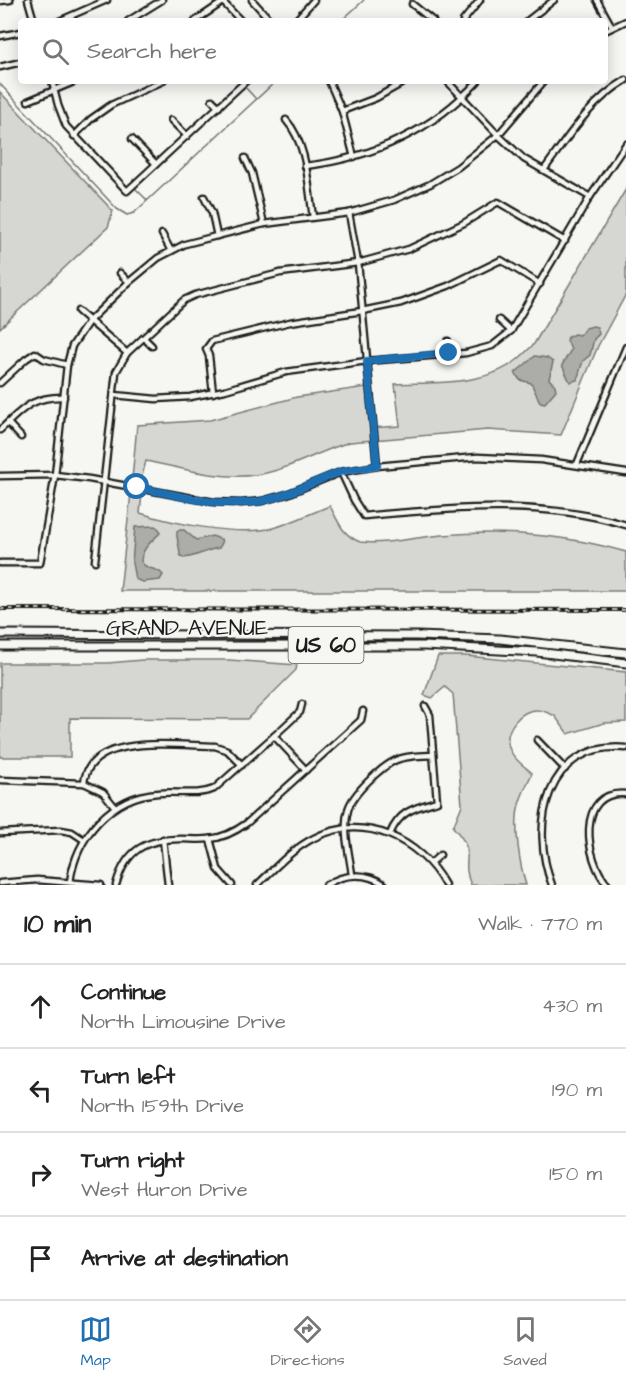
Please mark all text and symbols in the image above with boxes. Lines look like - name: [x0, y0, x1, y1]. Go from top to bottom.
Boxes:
- search box: [18, 18, 608, 84]
- icon: search: [39, 35, 72, 68]
- text: Search here: [87, 36, 217, 67]
- route end: [435, 339, 461, 365]
- route start: [123, 473, 149, 499]
- street label: GRAND AVENUE: [106, 613, 268, 644]
- road number: US 60: [288, 627, 364, 663]
- text: 10 min: [24, 906, 91, 942]
- text: Walk · 770 m: [478, 910, 602, 938]
- text: Continue: [81, 977, 166, 1008]
- icon: ahead: [24, 990, 57, 1023]
- text: 430 m: [542, 992, 602, 1020]
- text: North Limousine Drive: [81, 1008, 286, 1036]
- text: Turn left: [81, 1061, 175, 1092]
- icon: left: [24, 1074, 57, 1107]
- text: 190 m: [552, 1076, 602, 1104]
- text: North 159th Drive: [81, 1092, 244, 1120]
- text: Turn right: [81, 1145, 184, 1176]
- icon: right: [24, 1158, 57, 1191]
- text: 150 m: [549, 1160, 602, 1188]
- text: West Huron Drive: [81, 1176, 248, 1204]
- icon: arrive: [24, 1242, 57, 1275]
- text: Arrive at destination: [81, 1243, 288, 1274]
- tab: Map: [79, 1313, 112, 1371]
- tab: Directions: [271, 1313, 345, 1371]
- tab: Saved: [503, 1313, 547, 1371]

